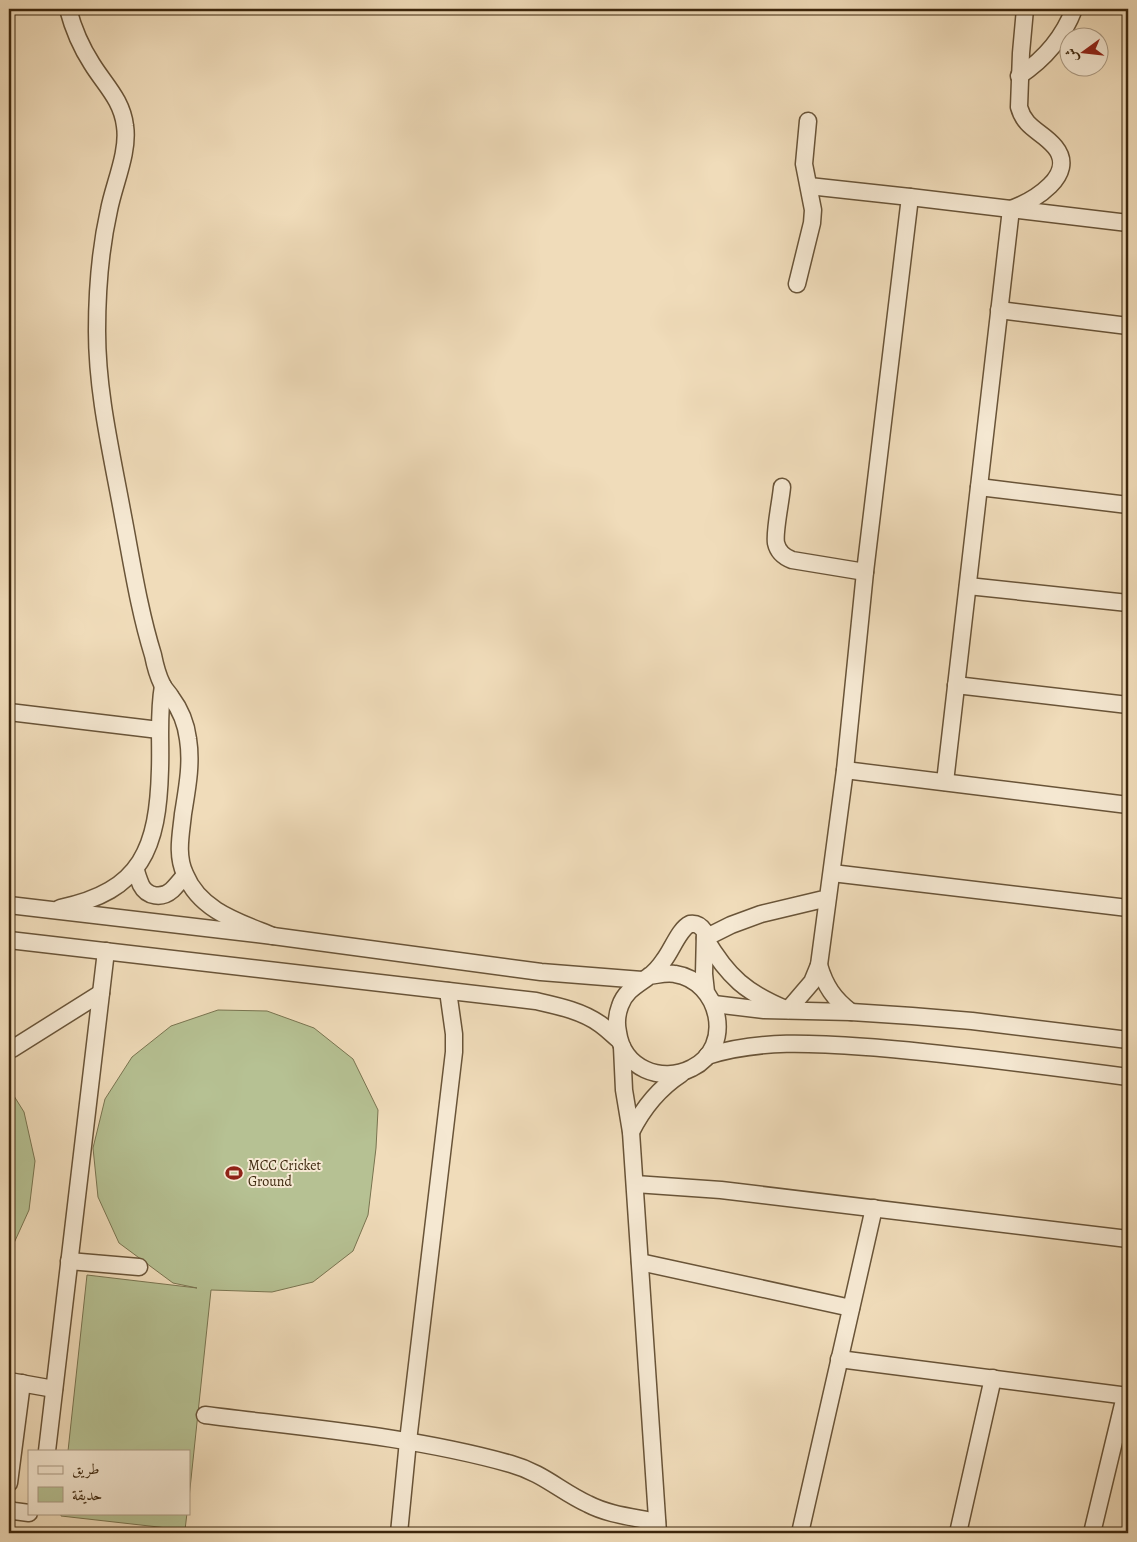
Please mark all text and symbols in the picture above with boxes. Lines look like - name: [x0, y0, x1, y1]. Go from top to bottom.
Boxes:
- north arrow: [1060, 28, 1110, 78]
- text: ش: [1061, 46, 1083, 64]
- place label: MCC Cricket Ground: [248, 1156, 322, 1191]
- sports icon: MCC Cricket Ground: [224, 1163, 244, 1183]
- legend: [28, 1450, 190, 1514]
- text: طريق: [72, 1459, 99, 1479]
- text: حديقة: [72, 1485, 102, 1505]

